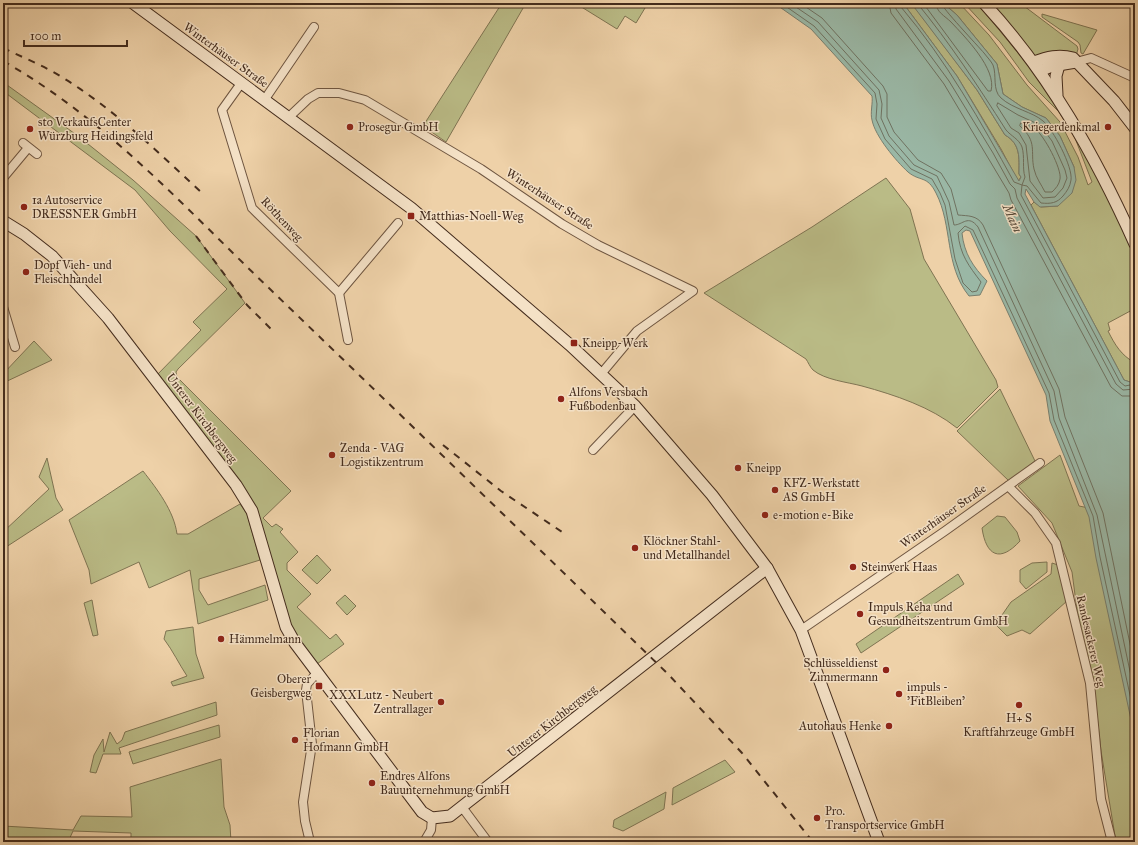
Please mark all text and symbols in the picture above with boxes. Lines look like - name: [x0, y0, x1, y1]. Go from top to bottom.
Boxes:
- street label: Winterhäuser Straße: [181, 20, 271, 90]
- scale bar: [24, 22, 127, 48]
- text: 100 m: [30, 29, 61, 43]
- place label: sto VerkaufsCenter Würzburg Heidingsfeld: [38, 115, 153, 144]
- place label: Prosegur GmbH: [358, 120, 439, 135]
- place label: Kriegerdenkmal: [1022, 120, 1101, 135]
- marker: Prosegur GmbH: [345, 122, 355, 132]
- marker: Kriegerdenkmal: [1103, 122, 1113, 132]
- marker: sto VerkaufsCenter Würzburg Heidingsfeld: [25, 124, 35, 134]
- street label: Winterhäuser Straße: [504, 166, 596, 232]
- place label: 1a Autoservice DRESSNER GmbH: [32, 193, 137, 221]
- street label: Röthenweg: [257, 194, 306, 245]
- water label: Main: [998, 200, 1025, 235]
- marker: 1a Autoservice DRESSNER GmbH: [19, 202, 29, 212]
- place label: Matthias-Noell-Weg: [419, 209, 524, 224]
- marker: Matthias-Noell-Weg: [406, 211, 416, 221]
- place label: Dopf Vieh- und Fleischhandel: [34, 258, 112, 286]
- marker: Dopf Vieh- und Fleischhandel: [21, 267, 31, 277]
- place label: Kneipp-Werk: [582, 336, 649, 350]
- marker: Kneipp-Werk: [569, 338, 579, 348]
- street label: Unterer Kirchbergweg: [163, 370, 241, 467]
- place label: Alfons Versbach Fußbodenbau: [568, 385, 648, 413]
- marker: Alfons Versbach Fußbodenbau: [556, 394, 566, 404]
- place label: Zenda - VAG Logistikzentrum: [340, 441, 424, 470]
- marker: Zenda - VAG Logistikzentrum: [327, 450, 337, 460]
- place label: Kneipp: [746, 461, 781, 475]
- marker: Kneipp: [733, 463, 743, 473]
- place label: KFZ-Werkstatt AS GmbH: [782, 476, 861, 504]
- street label: Winterhäuser Straße: [897, 481, 989, 551]
- marker: KFZ-Werkstatt AS GmbH: [770, 485, 780, 495]
- place label: e-motion e-Bike: [773, 508, 853, 522]
- marker: e-motion e-Bike: [760, 510, 770, 520]
- place label: Klöckner Stahl- und Metallhandel: [643, 534, 731, 562]
- marker: Klöckner Stahl- und Metallhandel: [630, 543, 640, 553]
- place label: Steinwerk Haas: [861, 560, 937, 574]
- marker: Steinwerk Haas: [848, 562, 858, 572]
- street label: Randesackerer Weg: [1073, 594, 1108, 689]
- place label: Impuls Reha und Gesundheitszentrum GmbH: [868, 600, 1008, 628]
- marker: Impuls Reha und Gesundheitszentrum GmbH: [855, 609, 865, 619]
- place label: Hämmelmann: [229, 632, 301, 646]
- marker: Hämmelmann: [216, 634, 226, 644]
- place label: Schlüsseldienst Zimmermann: [803, 656, 879, 684]
- marker: Schlüsseldienst Zimmermann: [881, 665, 891, 675]
- place label: Oberer Geisbergweg: [250, 672, 311, 701]
- place label: impuls - 'FitBleiben': [907, 680, 965, 708]
- marker: Oberer Geisbergweg: [314, 681, 324, 691]
- street label: Unterer Kirchbergweg: [505, 682, 600, 761]
- place label: XXXLutz - Neubert Zentrallager: [329, 688, 434, 717]
- marker: impuls - 'FitBleiben': [894, 689, 904, 699]
- marker: XXXLutz - Neubert Zentrallager: [436, 697, 446, 707]
- marker: H+ S Kraftfahrzeuge GmbH: [1014, 700, 1024, 710]
- place label: H+ S Kraftfahrzeuge GmbH: [963, 711, 1075, 740]
- place label: Autohaus Henke: [798, 719, 881, 733]
- marker: Autohaus Henke: [884, 721, 894, 731]
- place label: Florian Hofmann GmbH: [303, 726, 389, 754]
- marker: Florian Hofmann GmbH: [290, 735, 300, 745]
- place label: Endres Alfons Bauunternehmung GmbH: [380, 769, 510, 798]
- marker: Endres Alfons Bauunternehmung GmbH: [367, 778, 377, 788]
- place label: Pro. Transportservice GmbH: [825, 804, 945, 832]
- marker: Pro. Transportservice GmbH: [812, 813, 822, 823]

